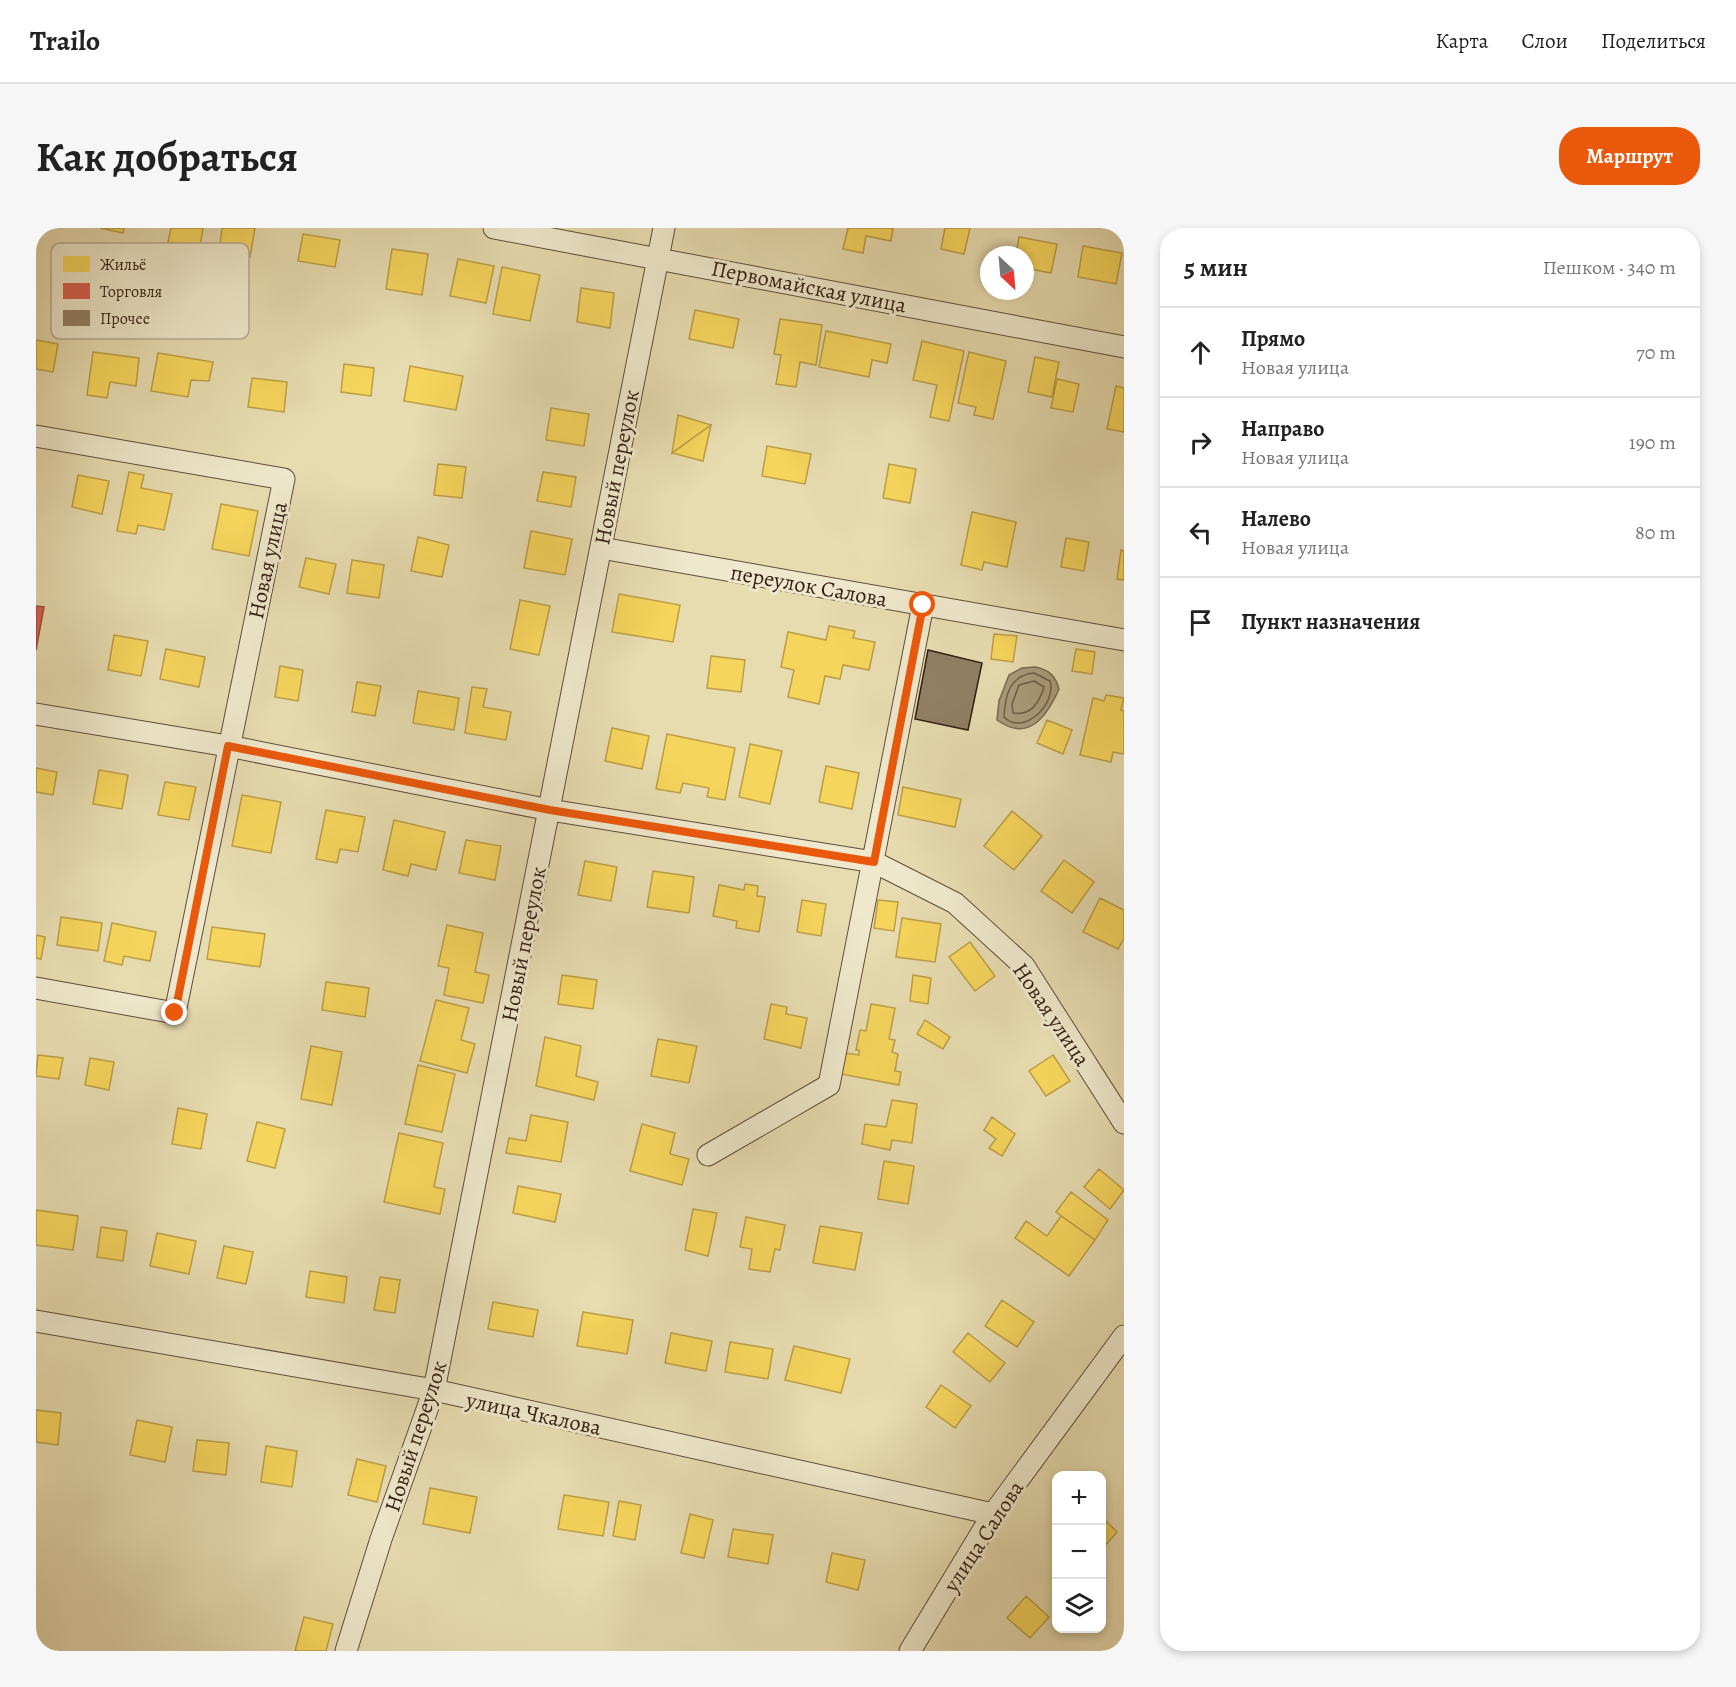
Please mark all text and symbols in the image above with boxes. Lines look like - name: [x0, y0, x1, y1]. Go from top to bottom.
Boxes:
- text: Trailo: [30, 22, 100, 60]
- text: Карта: [1435, 27, 1488, 55]
- text: Слои: [1521, 27, 1568, 55]
- text: Поделиться: [1601, 27, 1706, 55]
- button: Маршрут: [1559, 127, 1700, 185]
- text: Как добраться: [36, 128, 298, 185]
- legend: [51, 243, 249, 339]
- north arrow: [980, 246, 1034, 300]
- text: 5 мин: [1184, 250, 1248, 285]
- street label: Первомайская улица: [709, 253, 910, 321]
- text: Жильё: [100, 254, 146, 276]
- text: Пешком · 340 m: [1543, 254, 1676, 281]
- text: Торговля: [100, 281, 163, 303]
- text: Прочее: [100, 308, 150, 330]
- text: Прямо: [1241, 324, 1305, 354]
- icon: ahead: [1184, 336, 1217, 369]
- text: 70 m: [1636, 339, 1676, 366]
- text: Новая улица: [1241, 354, 1349, 381]
- street label: Новый переулок: [587, 387, 647, 547]
- text: Направо: [1241, 414, 1324, 444]
- icon: right: [1184, 426, 1217, 459]
- text: 190 m: [1629, 429, 1676, 456]
- text: Новая улица: [1241, 444, 1349, 471]
- street label: Новая улица: [241, 498, 295, 622]
- text: Налево: [1241, 504, 1311, 534]
- icon: left: [1184, 516, 1217, 549]
- text: 80 m: [1635, 519, 1676, 546]
- text: Новая улица: [1241, 534, 1349, 561]
- street label: переулок Салова: [728, 557, 890, 615]
- route start: [909, 591, 935, 617]
- icon: arrive: [1184, 606, 1217, 639]
- text: Пункт назначения: [1241, 607, 1420, 637]
- street label: Новый переулок: [494, 864, 554, 1024]
- street label: Новая улица: [1005, 957, 1097, 1073]
- route end: [161, 999, 187, 1025]
- street label: Новый переулок: [377, 1357, 455, 1516]
- street label: улица Чкалова: [463, 1385, 605, 1443]
- map controls: [1052, 1471, 1106, 1633]
- button: +: [1052, 1471, 1106, 1525]
- street label: улица Салова: [936, 1474, 1031, 1599]
- button: −: [1052, 1525, 1106, 1579]
- button: layers: [1052, 1579, 1106, 1633]

